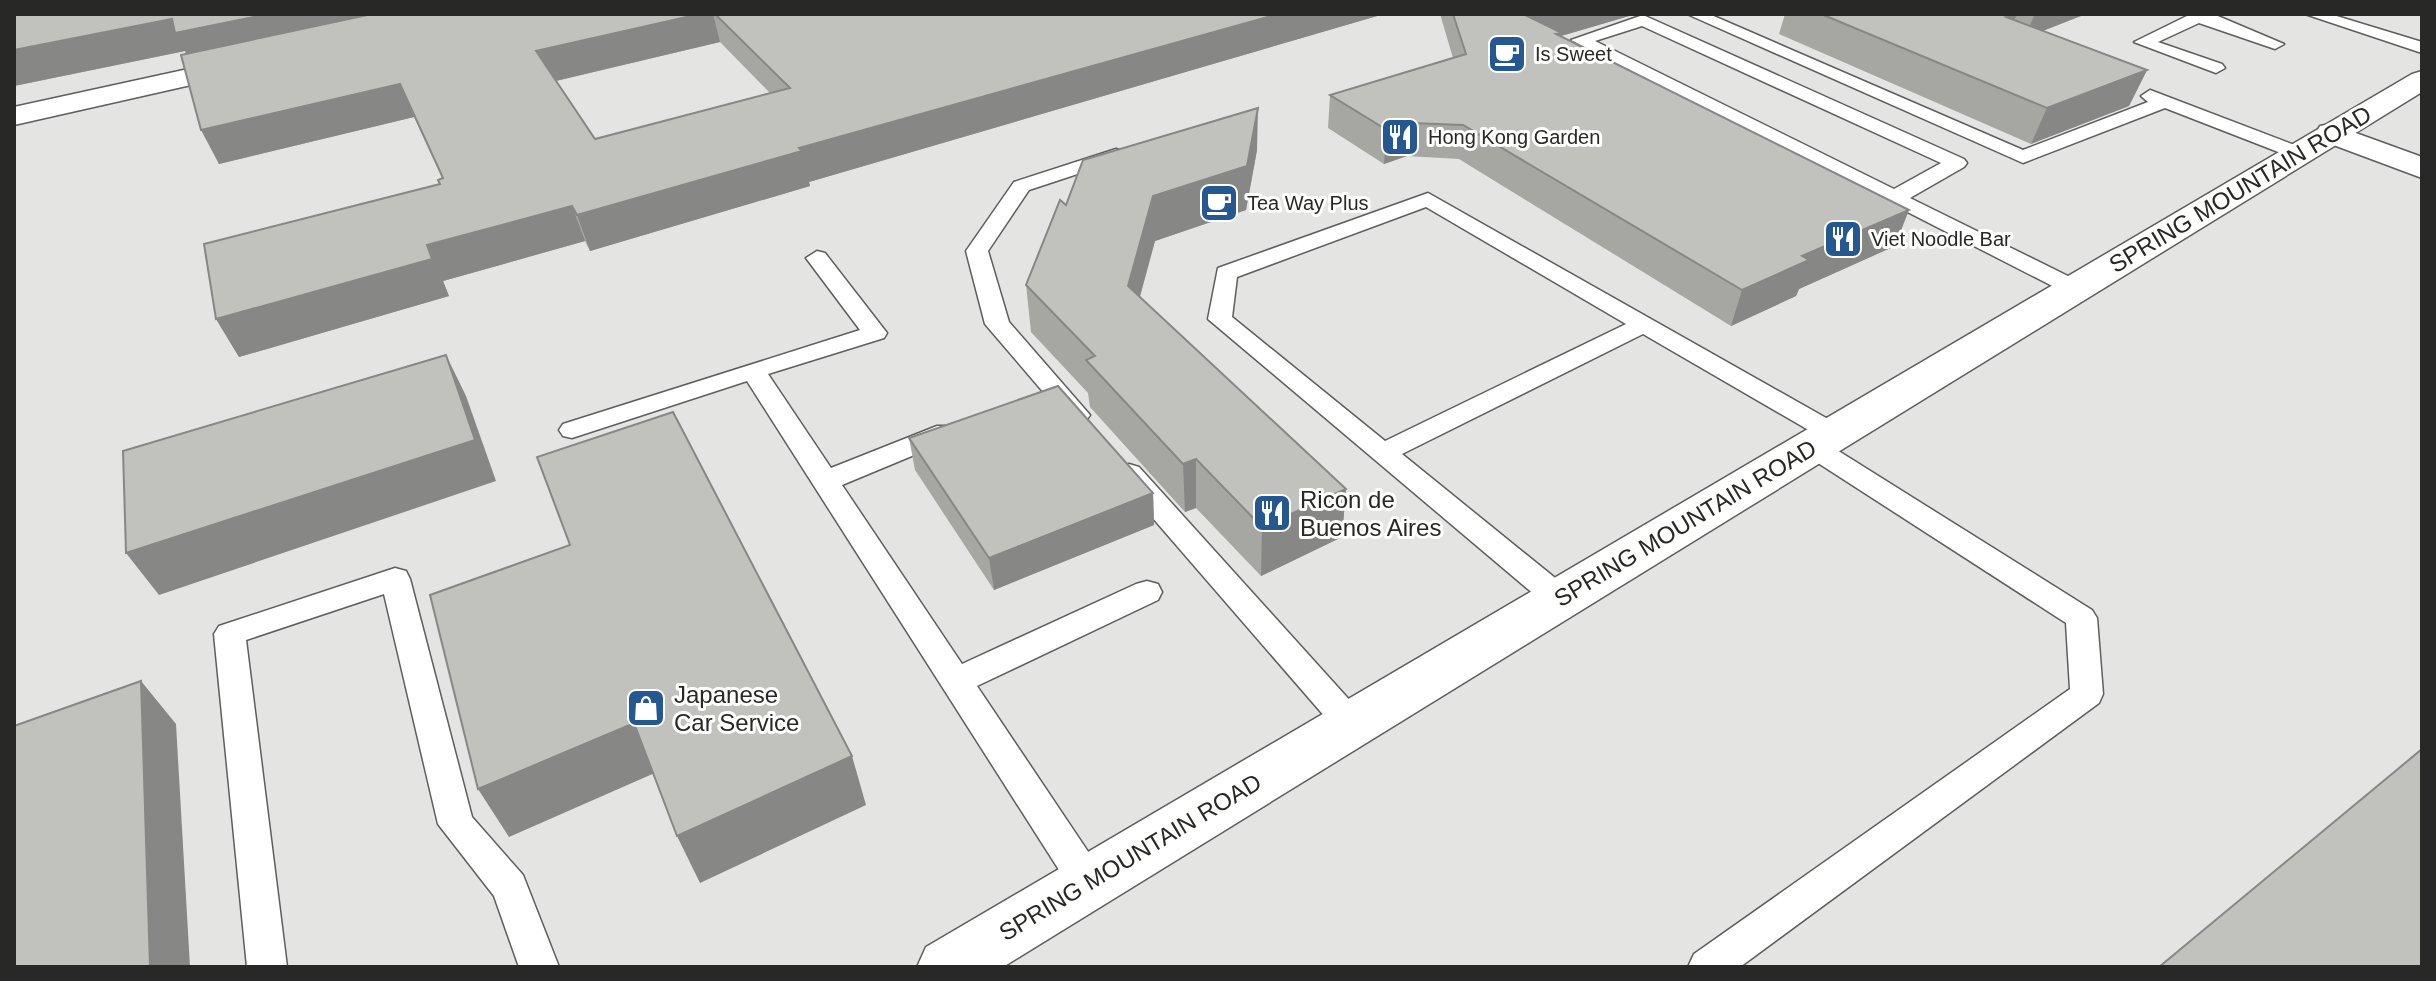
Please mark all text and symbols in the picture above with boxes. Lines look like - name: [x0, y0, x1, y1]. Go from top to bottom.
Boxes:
- cafe icon: Is Sweet: [1486, 33, 1528, 75]
- place label: Is Sweet: [1535, 43, 1612, 65]
- street label: SPRING MOUNTAIN ROAD: [2104, 100, 2376, 278]
- restaurant icon: Hong Kong Garden: [1379, 116, 1421, 158]
- place label: Hong Kong Garden: [1428, 126, 1600, 148]
- cafe icon: Tea Way Plus: [1198, 182, 1240, 224]
- place label: Tea Way Plus: [1247, 192, 1369, 214]
- restaurant icon: Viet Noodle Bar: [1822, 218, 1864, 260]
- place label: Viet Noodle Bar: [1871, 228, 2011, 250]
- street label: SPRING MOUNTAIN ROAD: [1549, 434, 1821, 612]
- place label: Ricon de Buenos Aires: [1300, 486, 1441, 541]
- restaurant icon: Ricon de Buenos Aires: [1251, 492, 1293, 534]
- place label: Japanese Car Service: [674, 681, 799, 736]
- shop icon: Japanese Car Service: [625, 687, 667, 729]
- street label: SPRING MOUNTAIN ROAD: [994, 768, 1266, 946]

